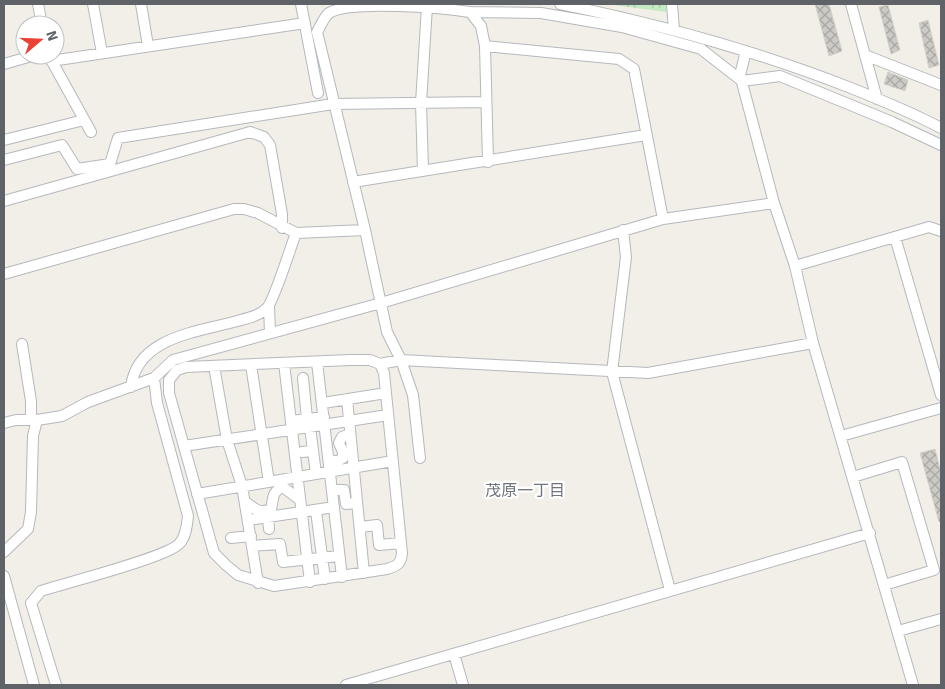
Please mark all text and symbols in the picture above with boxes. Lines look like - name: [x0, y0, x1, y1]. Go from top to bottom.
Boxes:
- north arrow: [15, 15, 65, 65]
- text: N: [42, 29, 61, 43]
- district label: 茂原一丁目: [485, 481, 565, 501]

